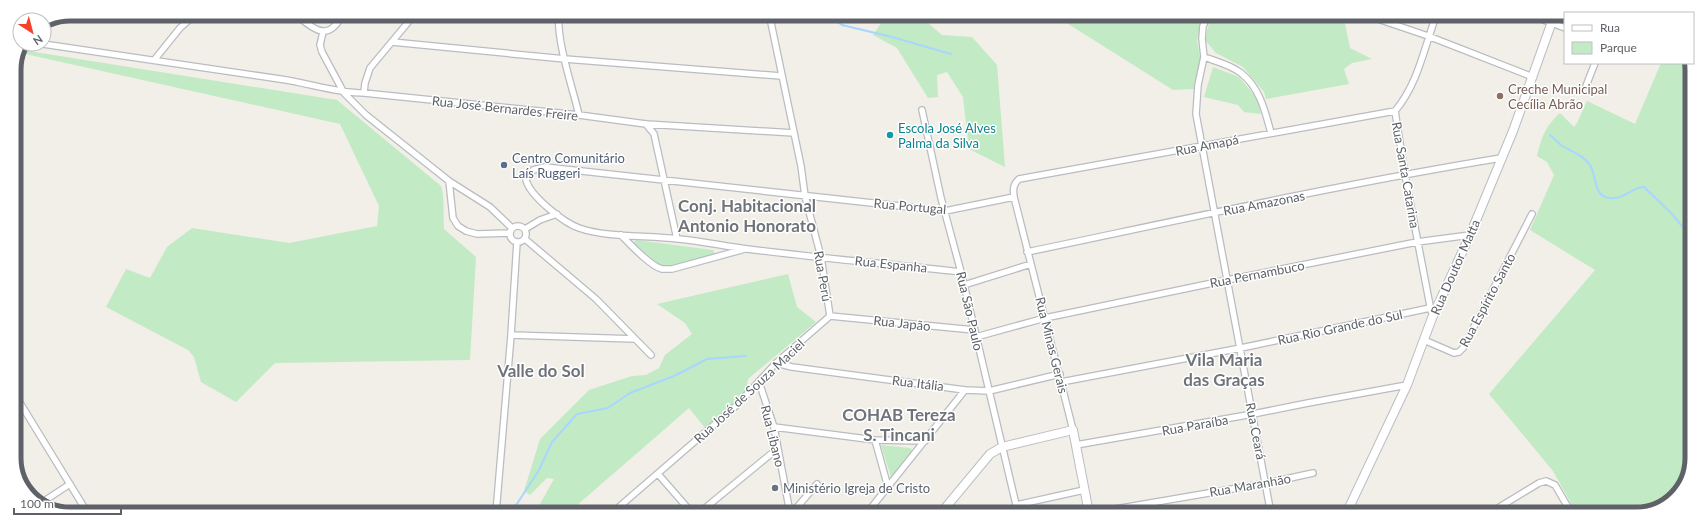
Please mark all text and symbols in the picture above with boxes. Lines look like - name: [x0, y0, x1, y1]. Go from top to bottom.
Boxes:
- north arrow: [12, 12, 52, 52]
- legend: [1564, 12, 1694, 64]
- text: Rua: [1600, 20, 1620, 35]
- text: N: [31, 33, 45, 48]
- text: Parque: [1600, 40, 1637, 55]
- place label: Creche Municipal Cecília Abrão: [1508, 81, 1607, 112]
- marker: Creche Municipal Cecília Abrão: [1495, 91, 1505, 101]
- street label: Rua José Bernardes Freire: [431, 92, 579, 124]
- place label: Escola José Alves Palma da Silva: [898, 120, 996, 151]
- street label: Rua Santa Catarina: [1389, 121, 1423, 229]
- marker: Escola José Alves Palma da Silva: [885, 130, 895, 140]
- street label: Rua Amapá: [1174, 131, 1240, 159]
- place label: Centro Comunitário Laís Ruggeri: [512, 150, 625, 181]
- marker: Centro Comunitário Laís Ruggeri: [499, 160, 509, 170]
- street label: Rua Amazonas: [1222, 187, 1307, 219]
- district label: Conj. Habitacional Antonio Honorato: [677, 195, 816, 236]
- street label: Rua Portugal: [873, 195, 947, 217]
- street label: Rua Doutor Matta: [1427, 217, 1483, 317]
- street label: Rua Perú: [811, 249, 835, 303]
- street label: Rua Espírito Santo: [1455, 250, 1519, 350]
- street label: Rua Espanha: [854, 252, 928, 276]
- street label: Rua Pernambuco: [1208, 257, 1306, 291]
- street label: Rua São Paulo: [953, 270, 987, 352]
- street label: Rua Minas Gerais: [1032, 295, 1072, 395]
- street label: Rua Rio Grande do Sul: [1276, 306, 1404, 348]
- street label: Rua Japão: [873, 312, 931, 334]
- street label: Rua José de Souza Maciel: [690, 336, 808, 446]
- district label: Vila Maria das Graças: [1183, 349, 1265, 390]
- district label: Valle do Sol: [496, 360, 585, 381]
- street label: Rua Itália: [891, 372, 945, 394]
- street label: Rua Ceará: [1243, 401, 1269, 461]
- street label: Rua Líbano: [758, 403, 788, 469]
- district label: COHAB Tereza S. Tincani: [842, 404, 956, 445]
- street label: Rua Paraíba: [1161, 411, 1229, 439]
- street label: Rua Maranhão: [1208, 470, 1292, 500]
- place label: Ministério Igreja de Cristo: [783, 480, 930, 496]
- marker: Ministério Igreja de Cristo: [770, 483, 780, 493]
- scale bar: [14, 490, 121, 516]
- text: 100 m: [20, 496, 54, 511]

